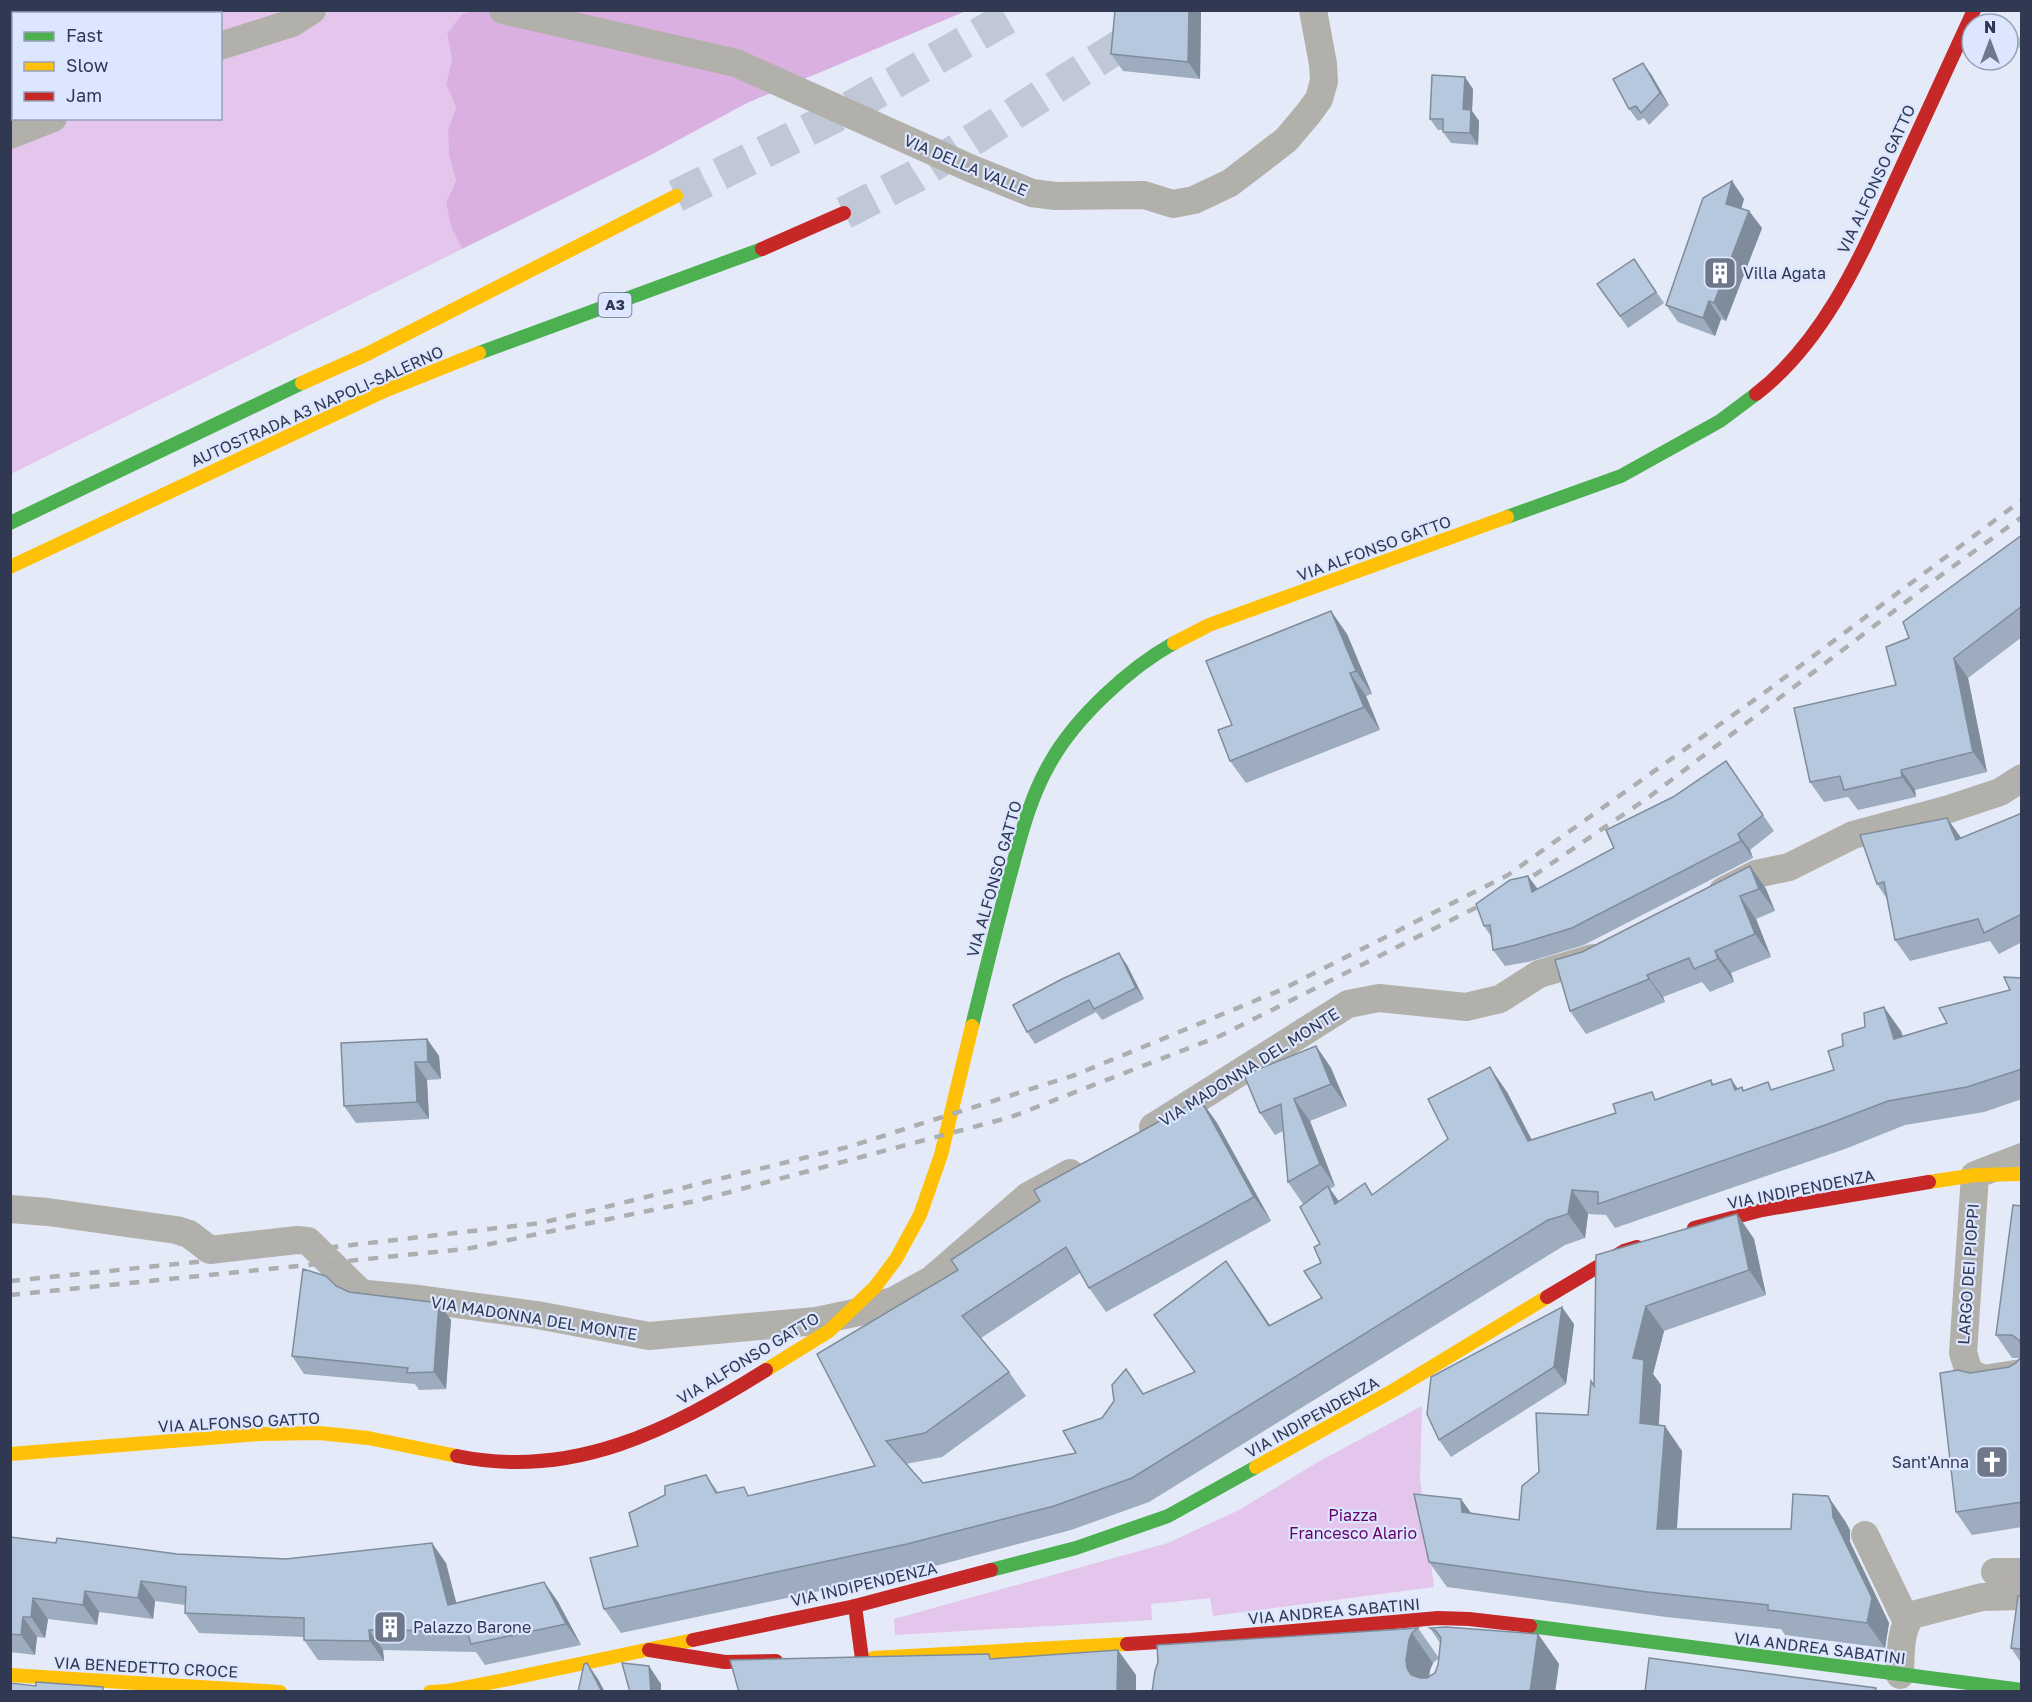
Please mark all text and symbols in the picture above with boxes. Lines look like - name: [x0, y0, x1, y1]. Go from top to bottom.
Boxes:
- legend: [12, 12, 222, 120]
- north arrow: [1960, 12, 2020, 72]
- text: N: [1984, 17, 1996, 37]
- text: Fast: [66, 24, 103, 46]
- text: Slow: [66, 54, 109, 76]
- text: Jam: [66, 84, 102, 106]
- street label: VIA ALFONSO GATTO: [1833, 101, 1919, 257]
- street label: VIA DELLA VALLE: [901, 130, 1031, 200]
- building icon: Villa Agata: [1702, 255, 1738, 291]
- place label: Villa Agata: [1743, 263, 1826, 283]
- road number: A3: [598, 293, 632, 317]
- street label: AUTOSTRADA A3 NAPOLI-SALERNO: [187, 341, 447, 471]
- street label: VIA ALFONSO GATTO: [1294, 511, 1454, 585]
- street label: VIA ALFONSO GATTO: [962, 798, 1026, 960]
- street label: VIA MADONNA DEL MONTE: [1155, 1003, 1343, 1131]
- street label: VIA INDIPENDENZA: [1726, 1165, 1877, 1213]
- street label: LARGO DEI PIOPPI: [1953, 1203, 1983, 1345]
- street label: VIA MADONNA DEL MONTE: [429, 1292, 639, 1344]
- street label: VIA ALFONSO GATTO: [673, 1308, 823, 1408]
- street label: VIA INDIPENDENZA: [1242, 1372, 1383, 1462]
- street label: VIA ALFONSO GATTO: [157, 1408, 321, 1436]
- church icon: Sant'Anna: [1974, 1444, 2010, 1480]
- place label: Sant'Anna: [1892, 1452, 1969, 1472]
- park label: Piazza Francesco Alario: [1289, 1505, 1417, 1543]
- street label: VIA INDIPENDENZA: [789, 1557, 939, 1611]
- street label: VIA ANDREA SABATINI: [1247, 1594, 1421, 1628]
- building icon: Palazzo Barone: [372, 1609, 408, 1645]
- place label: Palazzo Barone: [413, 1617, 531, 1637]
- street label: VIA ANDREA SABATINI: [1733, 1628, 1907, 1668]
- street label: VIA BENEDETTO CROCE: [53, 1652, 239, 1682]

